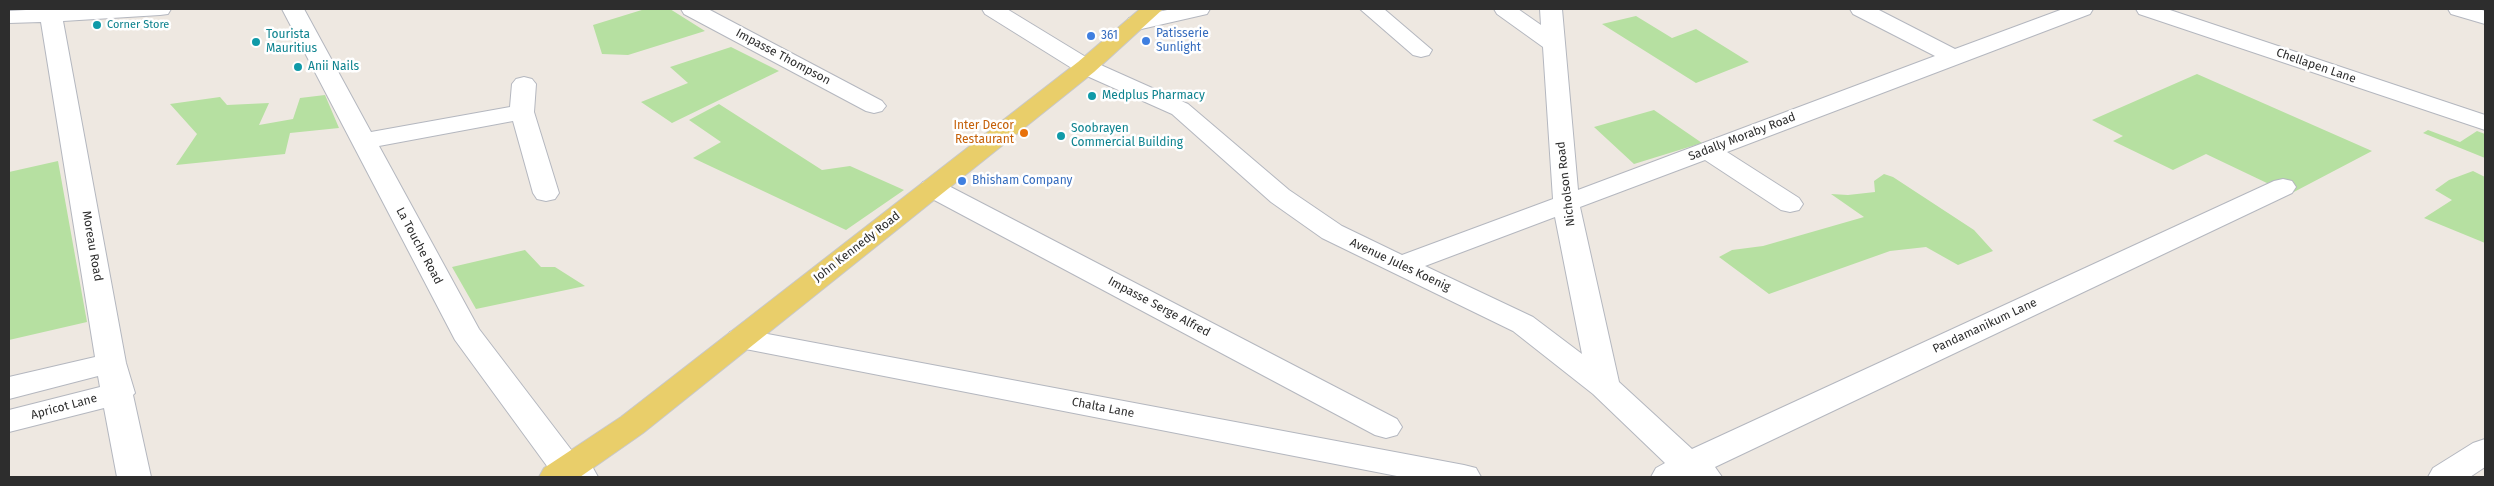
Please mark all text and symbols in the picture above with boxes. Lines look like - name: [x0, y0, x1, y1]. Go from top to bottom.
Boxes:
- place label: Corner Store: [107, 18, 169, 32]
- marker: Corner Store: [91, 19, 103, 31]
- street label: Impasse Thompson: [733, 26, 833, 88]
- place label: Patisserie Sunlight: [1156, 27, 1209, 55]
- place label: Tourista Mauritius: [266, 28, 317, 56]
- place label: 361: [1101, 29, 1118, 43]
- marker: 361: [1085, 30, 1097, 42]
- marker: Patisserie Sunlight: [1140, 35, 1152, 47]
- marker: Tourista Mauritius: [250, 36, 262, 48]
- street label: Chellapen Lane: [2274, 46, 2358, 86]
- place label: Anii Nails: [308, 60, 359, 74]
- marker: Anii Nails: [292, 61, 304, 73]
- place label: Medplus Pharmacy: [1102, 89, 1205, 103]
- marker: Medplus Pharmacy: [1086, 90, 1098, 102]
- street label: Sadally Moraby Road: [1686, 110, 1798, 164]
- place label: Inter Decor Restaurant: [954, 119, 1014, 147]
- place label: Soobrayen Commercial Building: [1071, 122, 1183, 150]
- marker: Inter Decor Restaurant: [1018, 127, 1030, 139]
- marker: Soobrayen Commercial Building: [1055, 130, 1067, 142]
- street label: Nicholson Road: [1554, 141, 1578, 227]
- place label: Bhisham Company: [972, 174, 1072, 188]
- marker: Bhisham Company: [956, 175, 968, 187]
- street label: La Touche Road: [393, 205, 445, 287]
- street label: John Kennedy Road: [811, 209, 903, 285]
- street label: Moreau Road: [79, 210, 105, 282]
- street label: Avenue Jules Koenig: [1347, 235, 1453, 295]
- street label: Impasse Serge Alfred: [1105, 274, 1213, 340]
- street label: Pandamanikum Lane: [1931, 296, 2039, 356]
- street label: Apricot Lane: [29, 391, 99, 423]
- street label: Chalta Lane: [1070, 395, 1136, 421]

